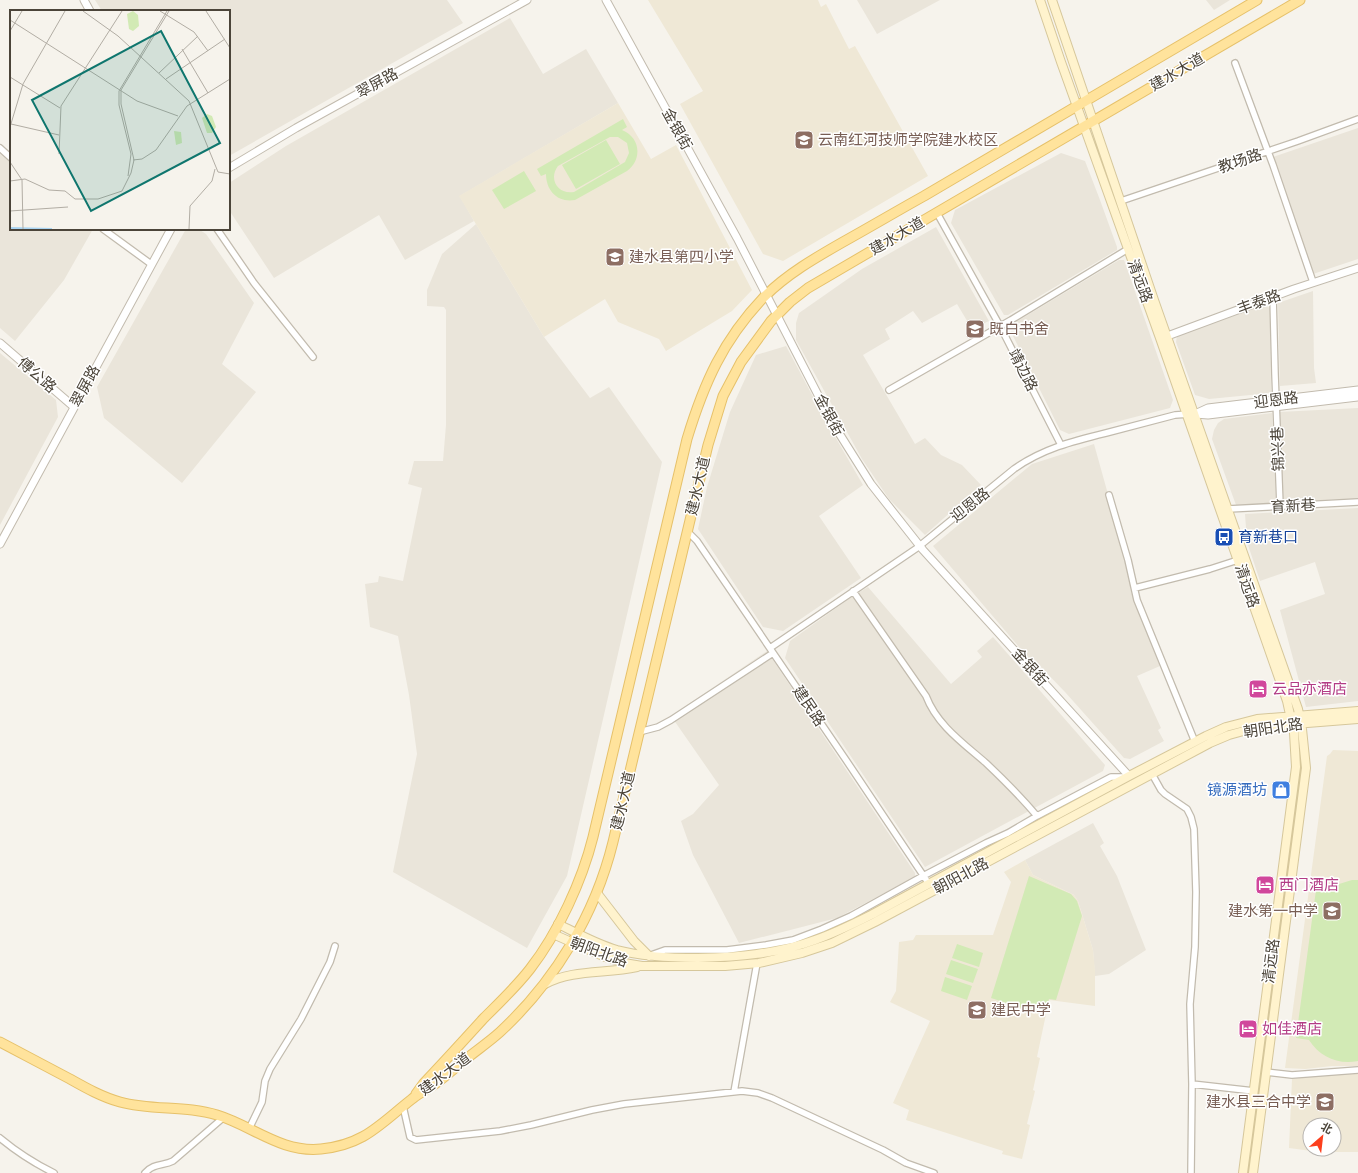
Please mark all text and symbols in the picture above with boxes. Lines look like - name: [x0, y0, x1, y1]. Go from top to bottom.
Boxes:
- inset map: [10, 10, 230, 230]
- street label: 建水大道: [1147, 49, 1207, 95]
- street label: 翠屏路: [353, 64, 401, 102]
- street label: 金银街: [658, 105, 696, 153]
- school or university icon: 云南红河技师学院建水校区: [793, 129, 815, 151]
- place label: 云南红河技师学院建水校区: [818, 131, 998, 149]
- street label: 教场路: [1216, 145, 1264, 177]
- street label: 建水大道: [867, 213, 927, 259]
- school or university icon: 建水县第四小学: [604, 246, 626, 268]
- place label: 建水县第四小学: [629, 248, 734, 266]
- street label: 清远路: [1124, 257, 1156, 305]
- street label: 丰泰路: [1235, 286, 1283, 318]
- school or university icon: 既白书舍: [964, 318, 986, 340]
- place label: 既白书舍: [989, 320, 1049, 338]
- street label: 靖边路: [1005, 346, 1041, 394]
- street label: 傅公路: [14, 353, 60, 397]
- street label: 翠屏路: [66, 362, 104, 410]
- street label: 迎恩路: [1253, 388, 1299, 412]
- street label: 金银街: [810, 391, 848, 439]
- street label: 锦兴巷: [1268, 426, 1288, 472]
- street label: 建水大道: [682, 455, 714, 517]
- street label: 迎恩路: [947, 484, 993, 526]
- street label: 育新巷: [1270, 496, 1316, 516]
- bus stop icon: 育新巷口: [1213, 526, 1235, 548]
- place label: 育新巷口: [1238, 528, 1298, 546]
- street label: 清远路: [1231, 562, 1263, 610]
- street label: 金银街: [1008, 644, 1052, 690]
- hotel icon: 云品亦酒店: [1247, 678, 1269, 700]
- place label: 云品亦酒店: [1272, 680, 1347, 698]
- street label: 建民路: [789, 682, 829, 730]
- street label: 朝阳北路: [1242, 715, 1304, 741]
- street label: 建水大道: [607, 770, 639, 832]
- shop icon: 镜源酒坊: [1270, 779, 1292, 801]
- place label: 镜源酒坊: [1207, 781, 1267, 799]
- street label: 朝阳北路: [930, 854, 992, 898]
- hotel icon: 西门酒店: [1254, 874, 1276, 896]
- place label: 西门酒店: [1279, 876, 1339, 894]
- school or university icon: 建水第一中学: [1321, 900, 1343, 922]
- place label: 建水第一中学: [1228, 902, 1318, 920]
- street label: 朝阳北路: [568, 933, 630, 971]
- street label: 清远路: [1259, 938, 1283, 984]
- school or university icon: 建民中学: [966, 999, 988, 1021]
- place label: 建民中学: [991, 1001, 1051, 1019]
- hotel icon: 如佳酒店: [1237, 1018, 1259, 1040]
- place label: 如佳酒店: [1262, 1020, 1322, 1038]
- street label: 建水大道: [416, 1049, 474, 1099]
- school or university icon: 建水县三合中学: [1314, 1091, 1336, 1113]
- place label: 建水县三合中学: [1206, 1093, 1311, 1111]
- north arrow: [1302, 1117, 1342, 1157]
- text: 北: [1319, 1119, 1335, 1137]

